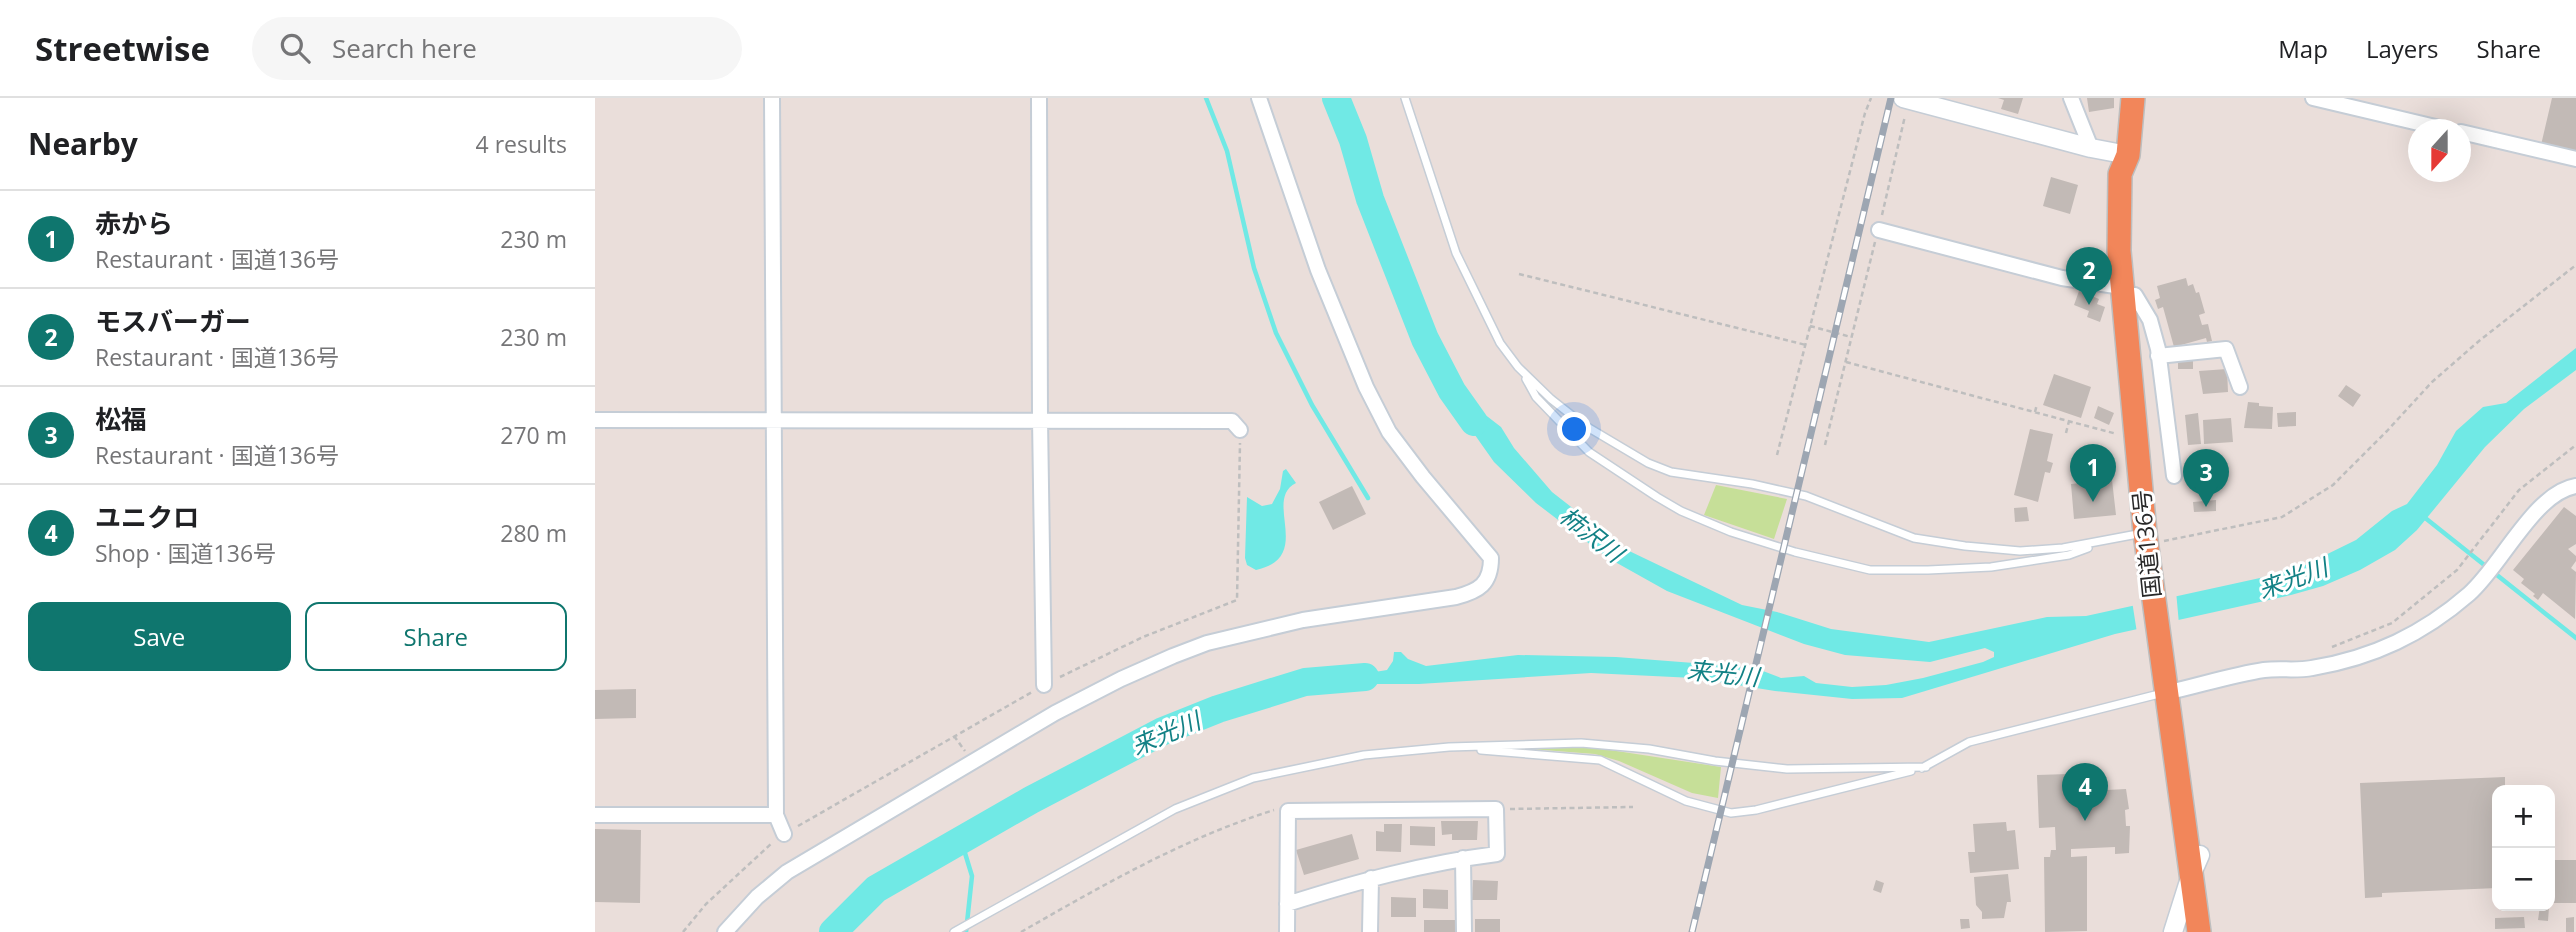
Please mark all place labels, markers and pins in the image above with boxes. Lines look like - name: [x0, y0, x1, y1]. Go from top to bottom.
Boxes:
- pin: 2: [2066, 247, 2112, 305]
- pin: 1: [2070, 444, 2116, 502]
- pin: 3: [2183, 449, 2229, 507]
- pin: 4: [2062, 763, 2108, 821]

